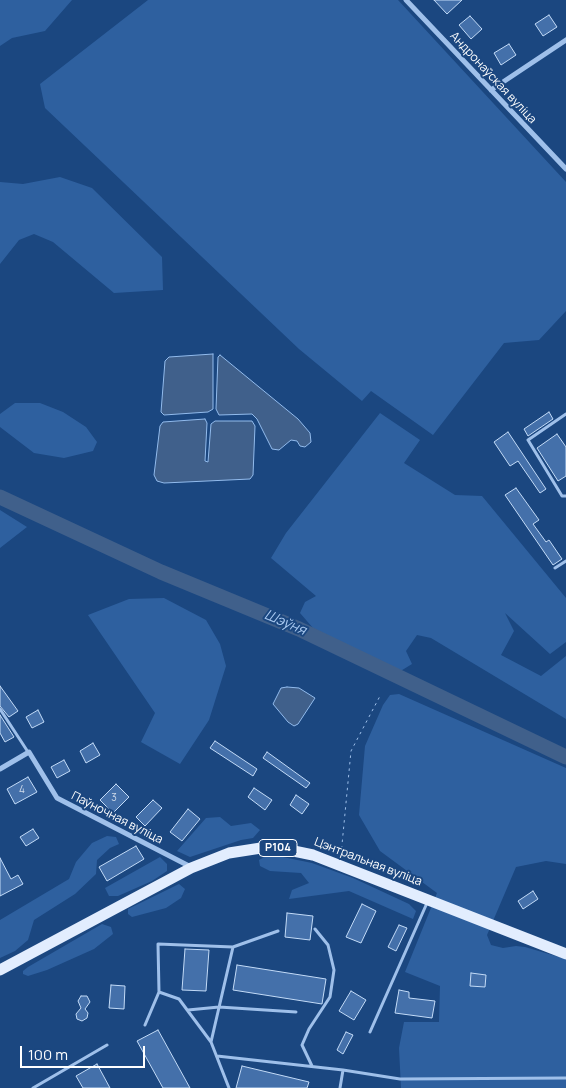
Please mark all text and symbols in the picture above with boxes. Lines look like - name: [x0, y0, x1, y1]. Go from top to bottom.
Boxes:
- street label: Андронаўская вуліца: [447, 29, 539, 127]
- water label: Шэўня: [262, 607, 308, 639]
- house number: 4: [19, 784, 25, 796]
- street label: Паўночная вуліца: [69, 789, 165, 847]
- house number: 3: [111, 792, 117, 804]
- street label: Цэнтральная вуліца: [312, 835, 424, 889]
- road number: Р104: [259, 840, 297, 856]
- scale bar: [22, 1036, 148, 1068]
- text: 100 m: [28, 1044, 68, 1065]

